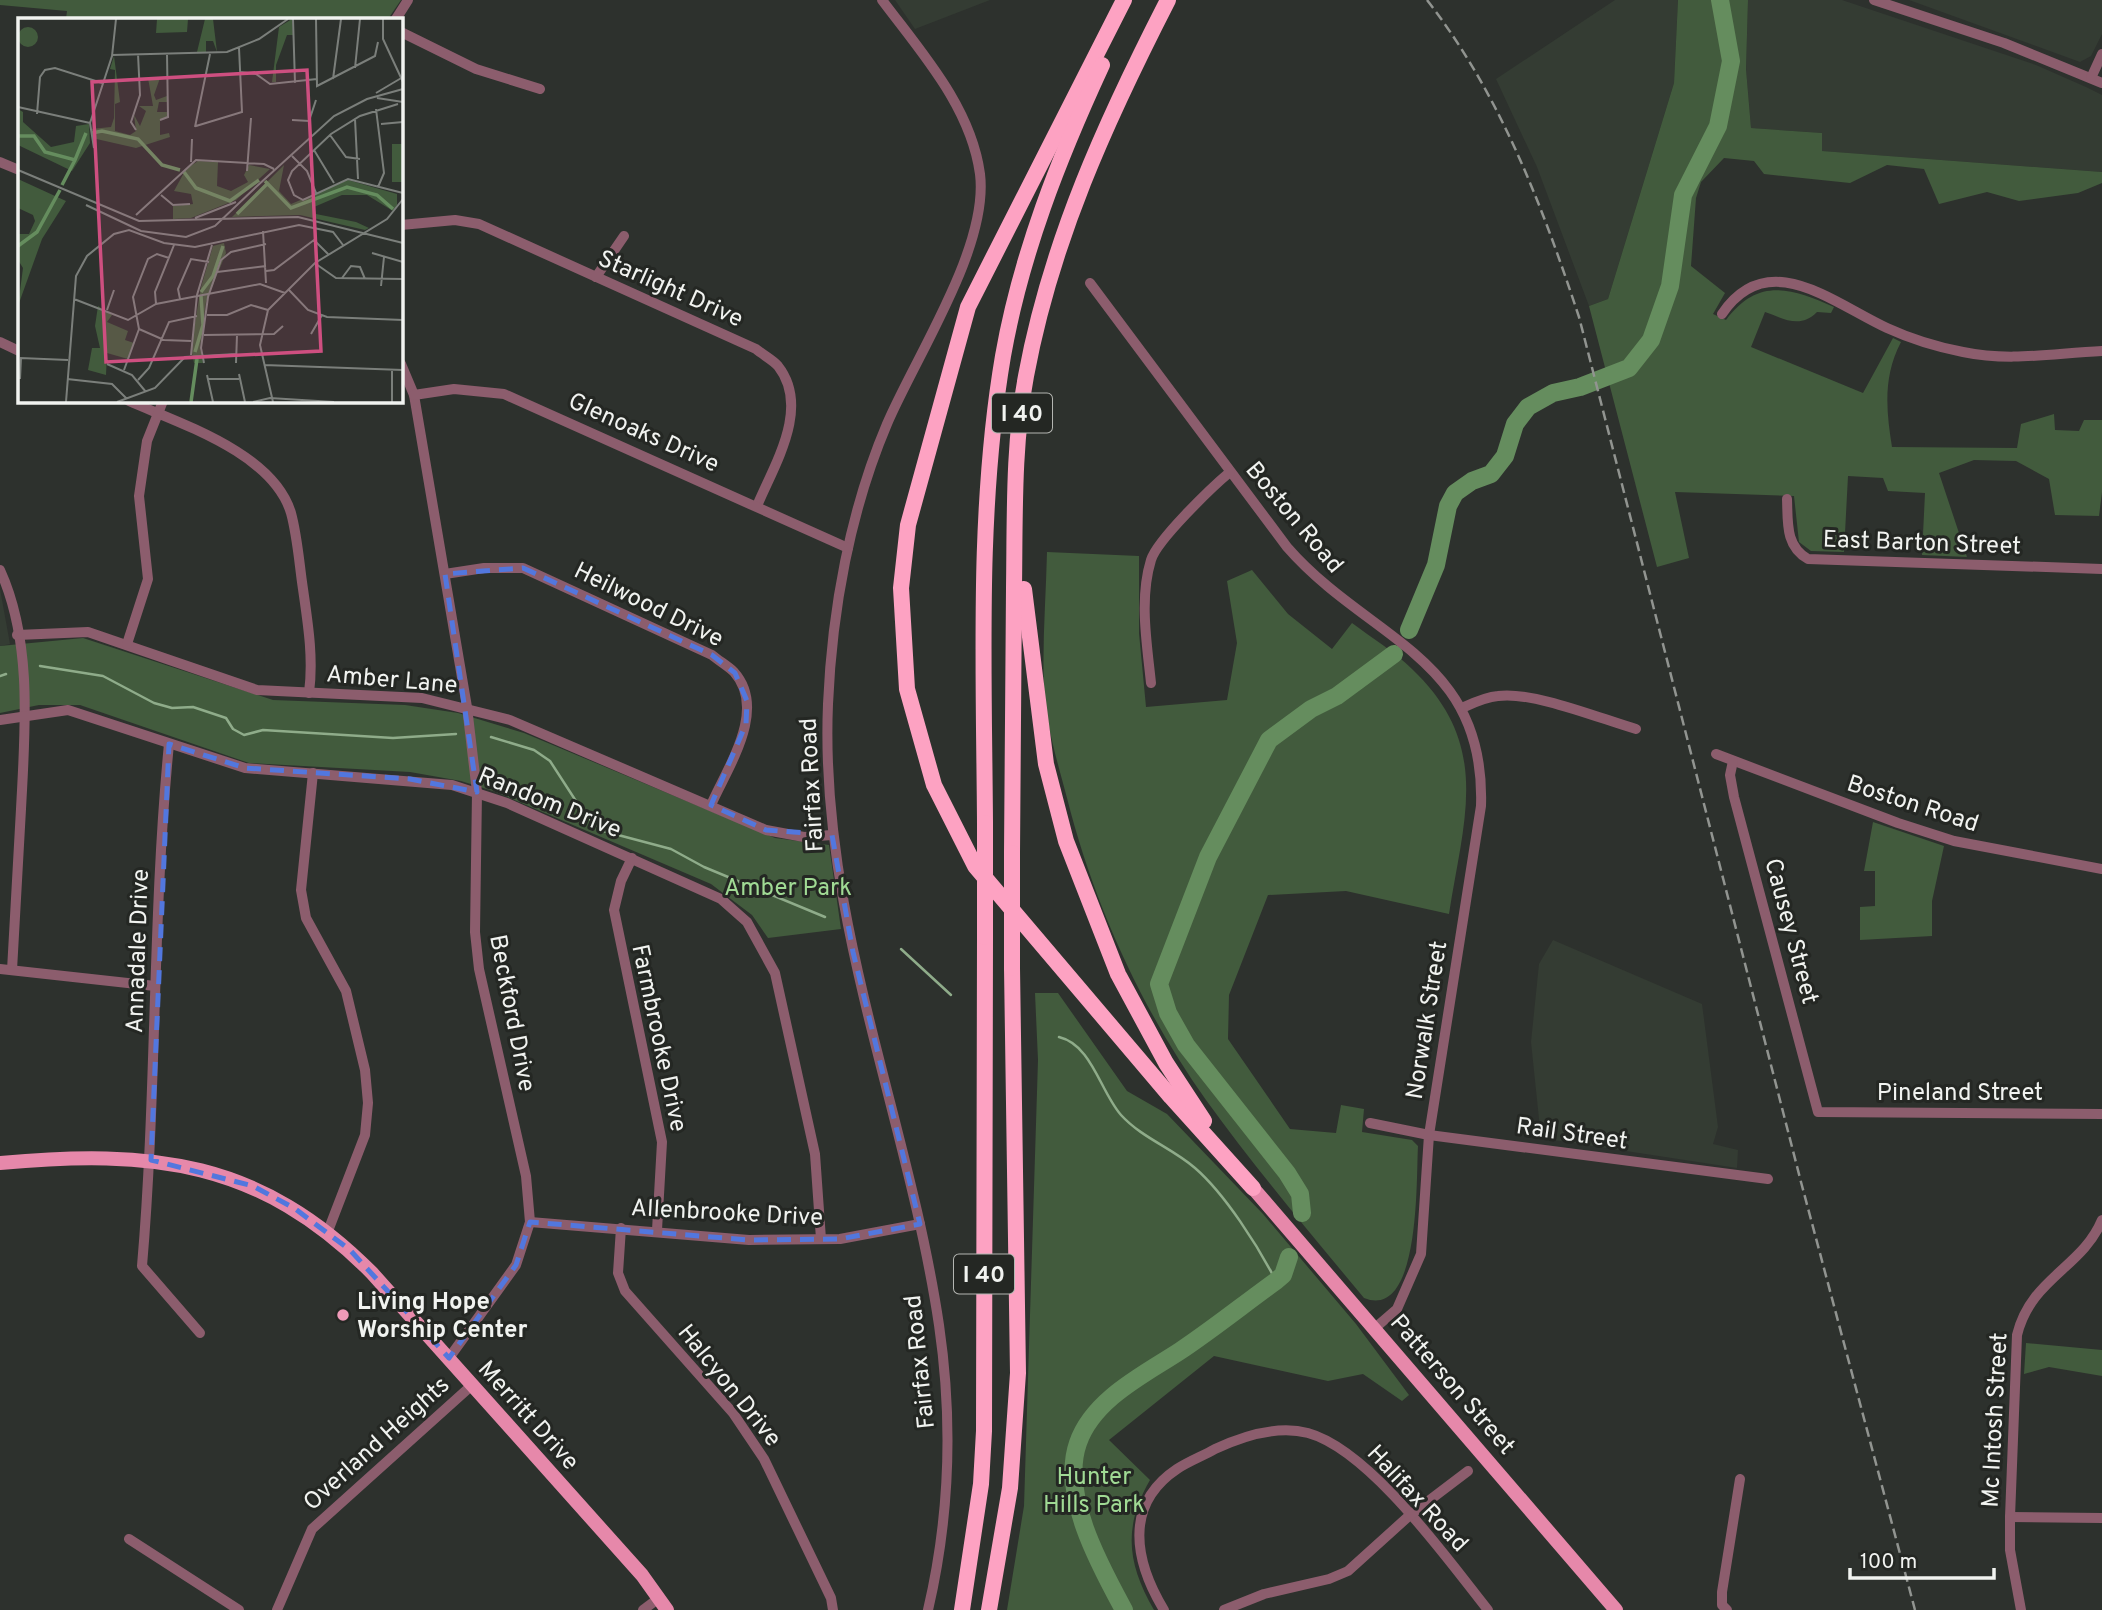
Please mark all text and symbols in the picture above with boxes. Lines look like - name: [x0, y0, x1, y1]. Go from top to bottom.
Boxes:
- inset map: [18, 18, 402, 402]
- street label: Starlight Drive: [593, 244, 747, 335]
- street label: Glenoaks Drive: [563, 387, 723, 481]
- road number: I 40: [992, 394, 1052, 432]
- street label: Boston Road: [1238, 456, 1349, 580]
- street label: East Barton Street: [1822, 526, 2022, 562]
- street label: Heilwood Drive: [568, 557, 728, 655]
- street label: Amber Lane: [325, 660, 459, 702]
- street label: Fairfax Road: [795, 717, 831, 853]
- street label: Random Drive: [473, 761, 625, 846]
- street label: Boston Road: [1843, 769, 1982, 840]
- street label: Causey Street: [1756, 855, 1824, 1008]
- street label: Annadale Drive: [121, 868, 157, 1034]
- park label: Amber Park: [724, 874, 852, 904]
- street label: Beckford Drive: [481, 932, 541, 1094]
- street label: Norwalk Street: [1401, 939, 1455, 1102]
- street label: Farmbrooke Drive: [624, 942, 693, 1135]
- street label: Pineland Street: [1877, 1079, 2043, 1109]
- street label: Rail Street: [1514, 1112, 1629, 1158]
- street label: Allenbrooke Drive: [630, 1194, 824, 1234]
- road number: I 40: [954, 1254, 1014, 1294]
- place label: Living Hope Worship Center: [357, 1288, 527, 1346]
- street label: Fairfax Road: [899, 1293, 943, 1430]
- marker: Living Hope Worship Center: [335, 1307, 351, 1323]
- street label: Patterson Street: [1382, 1309, 1521, 1462]
- street label: Halcyon Drive: [670, 1319, 787, 1454]
- street label: Mc Intosh Street: [1976, 1332, 2016, 1508]
- street label: Merritt Drive: [470, 1355, 585, 1477]
- street label: Overland Heights: [298, 1371, 457, 1518]
- street label: Halifax Road: [1359, 1440, 1474, 1559]
- park label: Hunter Hills Park: [1043, 1463, 1145, 1521]
- scale bar: [1850, 1536, 1994, 1580]
- text: 100 m: [1860, 1549, 1917, 1576]

